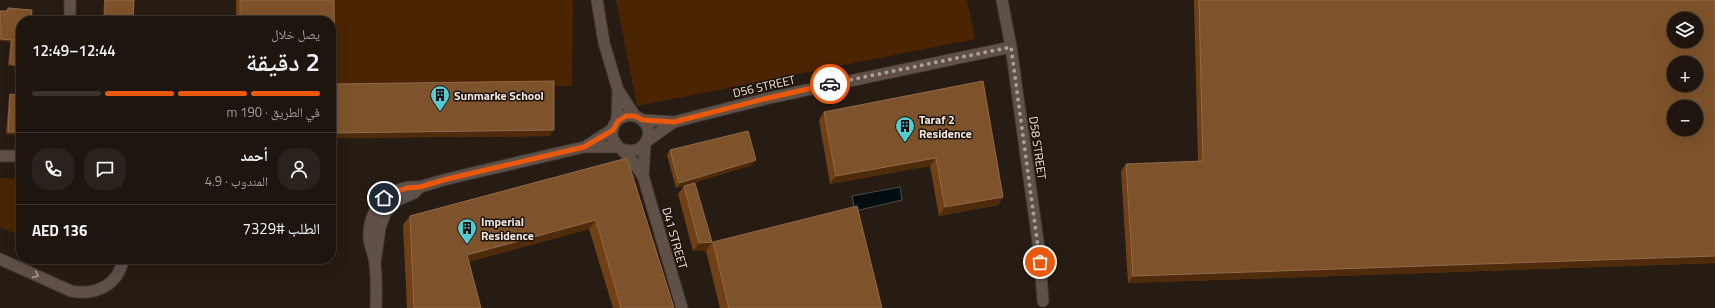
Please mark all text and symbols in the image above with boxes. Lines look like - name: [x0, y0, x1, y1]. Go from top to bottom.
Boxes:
- map controls: [1667, 12, 1703, 136]
- button: layers: [1667, 12, 1703, 48]
- text: يصل خلال: [271, 24, 320, 44]
- text: 12:44–12:49: [32, 39, 116, 62]
- text: 2 دقيقة: [246, 42, 320, 81]
- button: +: [1667, 56, 1703, 92]
- courier: [810, 64, 850, 104]
- street label: D56 STREET: [731, 69, 798, 102]
- icon: car: [819, 73, 841, 95]
- building icon: Sunmarke School: [429, 84, 451, 112]
- place label: Sunmarke School: [454, 86, 544, 105]
- button: −: [1667, 100, 1703, 136]
- text: في الطريق · 190 m: [227, 102, 320, 122]
- place label: Taraf 2 Residence: [919, 110, 972, 143]
- building icon: Taraf 2 Residence: [894, 115, 916, 143]
- street label: D58 STREET: [1024, 115, 1052, 181]
- text: أحمد: [241, 144, 268, 167]
- button: phone: [32, 148, 74, 190]
- button: chat: [84, 148, 126, 190]
- button: person: [278, 148, 320, 190]
- text: المندوب · 4.9: [205, 171, 268, 191]
- pin: [367, 181, 401, 215]
- icon: home: [373, 187, 395, 209]
- street label: D41 STREET: [657, 205, 693, 272]
- place label: Imperial Residence: [481, 212, 534, 245]
- text: الطلب #7329: [243, 217, 320, 240]
- building icon: Imperial Residence: [456, 217, 478, 245]
- text: AED 136: [32, 219, 87, 242]
- pin: [1023, 245, 1057, 279]
- icon: bag: [1029, 251, 1051, 273]
- one-way arrow: [31, 270, 39, 278]

